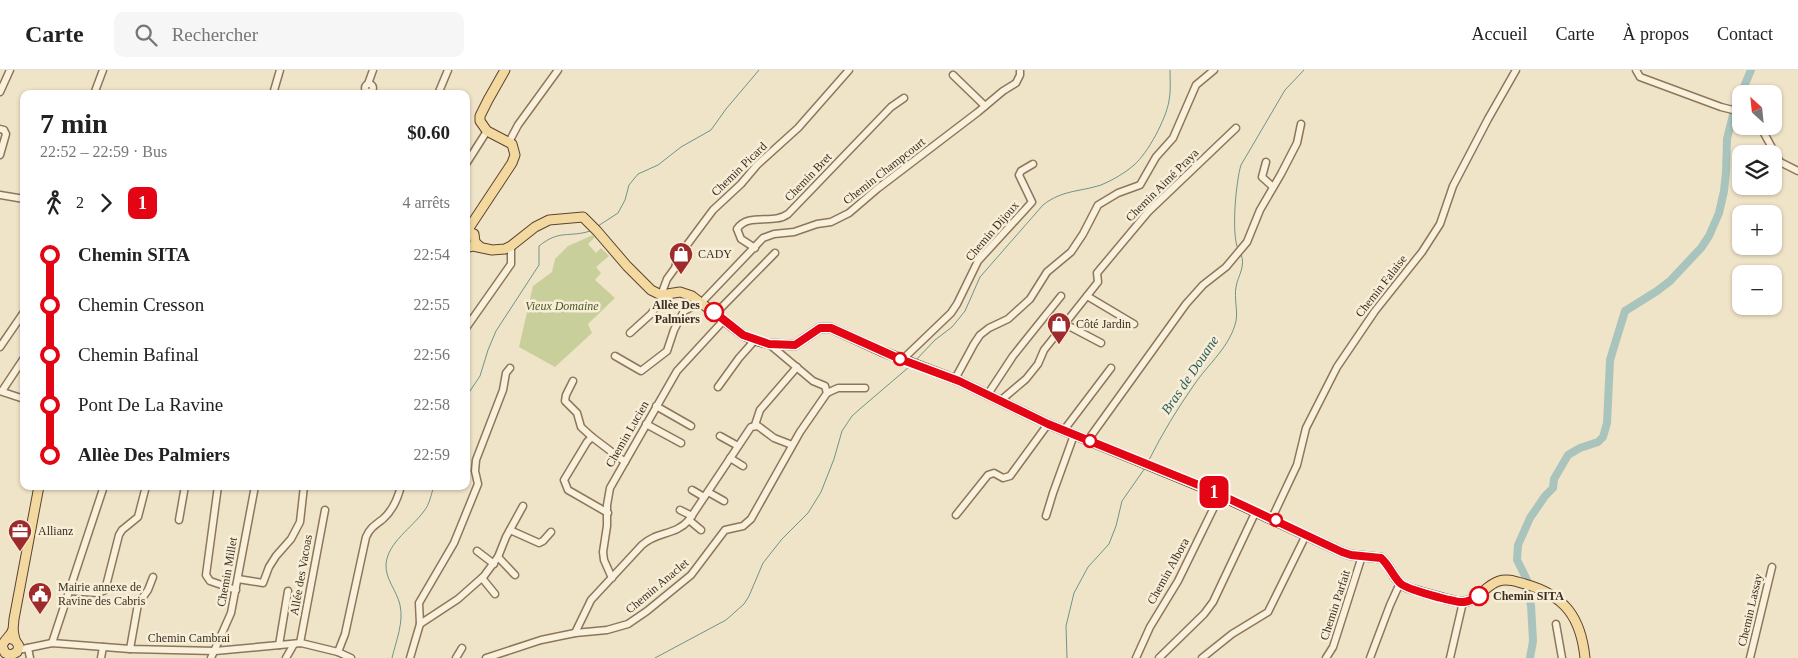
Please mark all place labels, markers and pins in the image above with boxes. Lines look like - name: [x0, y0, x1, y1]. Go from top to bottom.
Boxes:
- shop icon: CADY: [668, 241, 694, 275]
- place label: CADY: [698, 247, 732, 261]
- place label: Allèe Des Palmiers: [652, 298, 700, 326]
- marker: Allèe Des Palmiers: [704, 302, 724, 322]
- shop icon: Côté Jardin: [1046, 311, 1072, 345]
- place label: Côté Jardin: [1076, 317, 1131, 331]
- unlabelled marker: [893, 352, 907, 366]
- unlabelled marker: [1083, 434, 1097, 448]
- unlabelled marker: [1269, 513, 1283, 527]
- office icon: Allianz: [7, 518, 33, 552]
- place label: Allianz: [38, 524, 73, 538]
- place label: Mairie annexe de Ravine des Cabris: [58, 580, 146, 608]
- public building icon: Mairie annexe de Ravine des Cabris: [27, 581, 53, 615]
- marker: Chemin SITA: [1469, 586, 1489, 606]
- place label: Chemin SITA: [1493, 589, 1564, 603]

